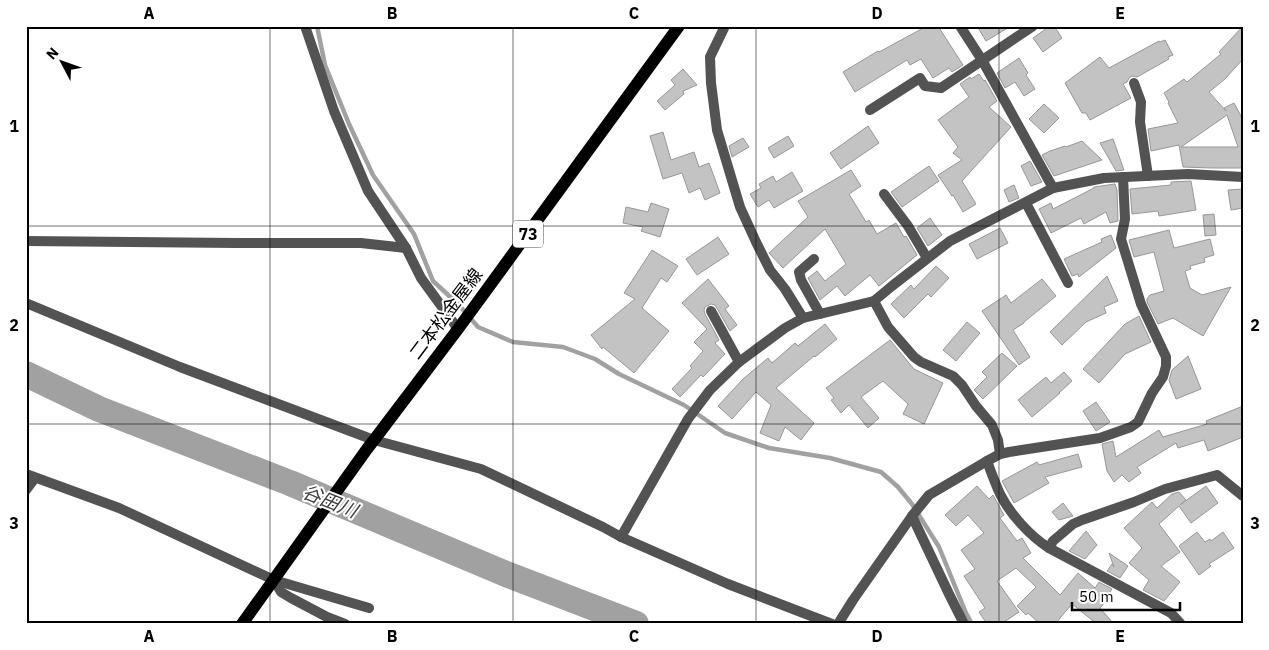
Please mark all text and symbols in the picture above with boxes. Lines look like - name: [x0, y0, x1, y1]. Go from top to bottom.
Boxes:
- text: A: [144, 3, 155, 23]
- text: B: [387, 3, 398, 23]
- text: C: [629, 3, 639, 23]
- text: D: [871, 3, 883, 23]
- text: E: [1115, 3, 1125, 23]
- north arrow: [38, 38, 88, 88]
- text: N: [42, 44, 62, 63]
- text: 1: [9, 116, 19, 136]
- text: 1: [1250, 116, 1260, 136]
- road number: 73: [513, 220, 543, 248]
- street label: 二本松金屋線: [404, 264, 487, 364]
- text: 2: [9, 315, 19, 335]
- text: 2: [1250, 315, 1260, 335]
- water label: 谷田川: [299, 479, 363, 524]
- text: 3: [9, 513, 19, 533]
- text: 3: [1250, 513, 1260, 533]
- scale bar: [1072, 580, 1179, 612]
- text: 50 m: [1079, 587, 1114, 606]
- text: A: [144, 626, 155, 646]
- text: B: [387, 626, 398, 646]
- text: C: [629, 626, 639, 646]
- text: D: [871, 626, 883, 646]
- text: E: [1115, 626, 1125, 646]

